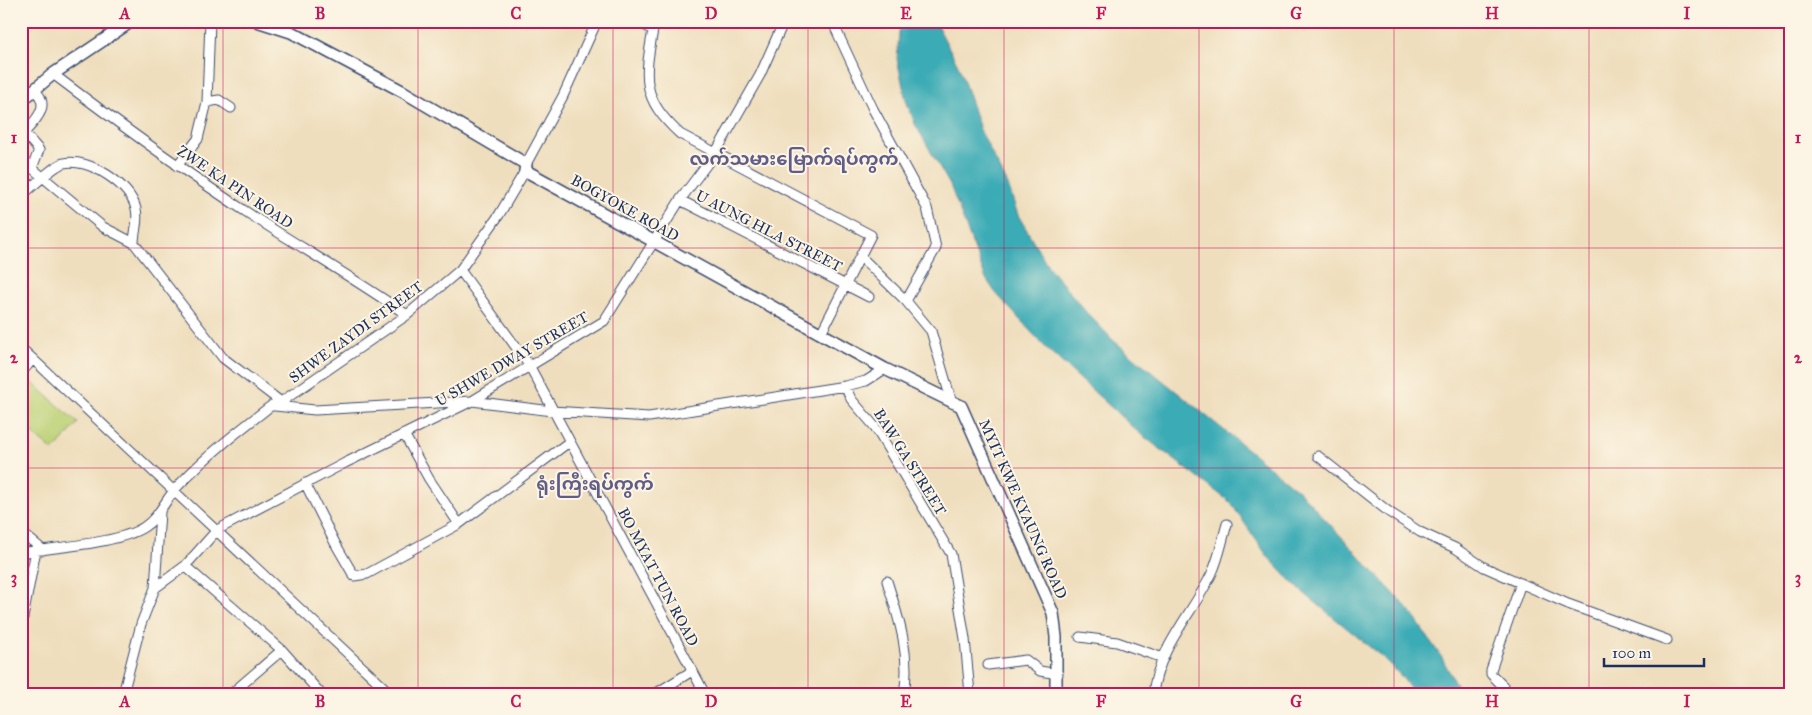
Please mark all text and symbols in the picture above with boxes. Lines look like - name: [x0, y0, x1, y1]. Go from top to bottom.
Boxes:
- text: A: [119, 4, 131, 23]
- text: B: [315, 4, 325, 23]
- text: C: [511, 4, 522, 23]
- text: D: [705, 4, 718, 23]
- text: E: [900, 4, 912, 23]
- text: F: [1096, 4, 1107, 23]
- text: G: [1290, 4, 1302, 23]
- text: H: [1485, 4, 1499, 23]
- text: I: [1684, 4, 1691, 23]
- text: 1: [11, 128, 18, 147]
- text: 1: [1795, 128, 1802, 147]
- street label: ZWE KA PIN ROAD: [174, 142, 296, 233]
- district label: လက်သမားမြောက်ရပ်ကွက်: [689, 147, 899, 173]
- street label: BOGYOKE ROAD: [568, 171, 682, 245]
- street label: U AUNG HLA STREET: [693, 186, 845, 276]
- street label: SHWE ZAYDI STREET: [286, 277, 426, 387]
- street label: U SHWE DWAY STREET: [432, 308, 592, 410]
- text: 2: [10, 348, 19, 367]
- text: 2: [1794, 348, 1803, 367]
- street label: BAW GA STREET: [870, 405, 950, 519]
- street label: MYIT KWE KYAUNG ROAD: [975, 416, 1071, 602]
- district label: ရုံးကြီးရပ်ကွက်: [536, 472, 654, 498]
- street label: BO MYAT TUN ROAD: [614, 505, 702, 649]
- text: 3: [11, 568, 17, 588]
- text: 3: [1795, 568, 1801, 588]
- scale bar: [1604, 635, 1704, 667]
- text: 100 m: [1612, 644, 1652, 662]
- text: A: [119, 692, 131, 711]
- text: B: [315, 692, 325, 711]
- text: C: [511, 692, 522, 711]
- text: D: [705, 692, 718, 711]
- text: E: [900, 692, 912, 711]
- text: F: [1096, 692, 1107, 711]
- text: G: [1290, 692, 1302, 711]
- text: H: [1485, 692, 1499, 711]
- text: I: [1684, 692, 1691, 711]

